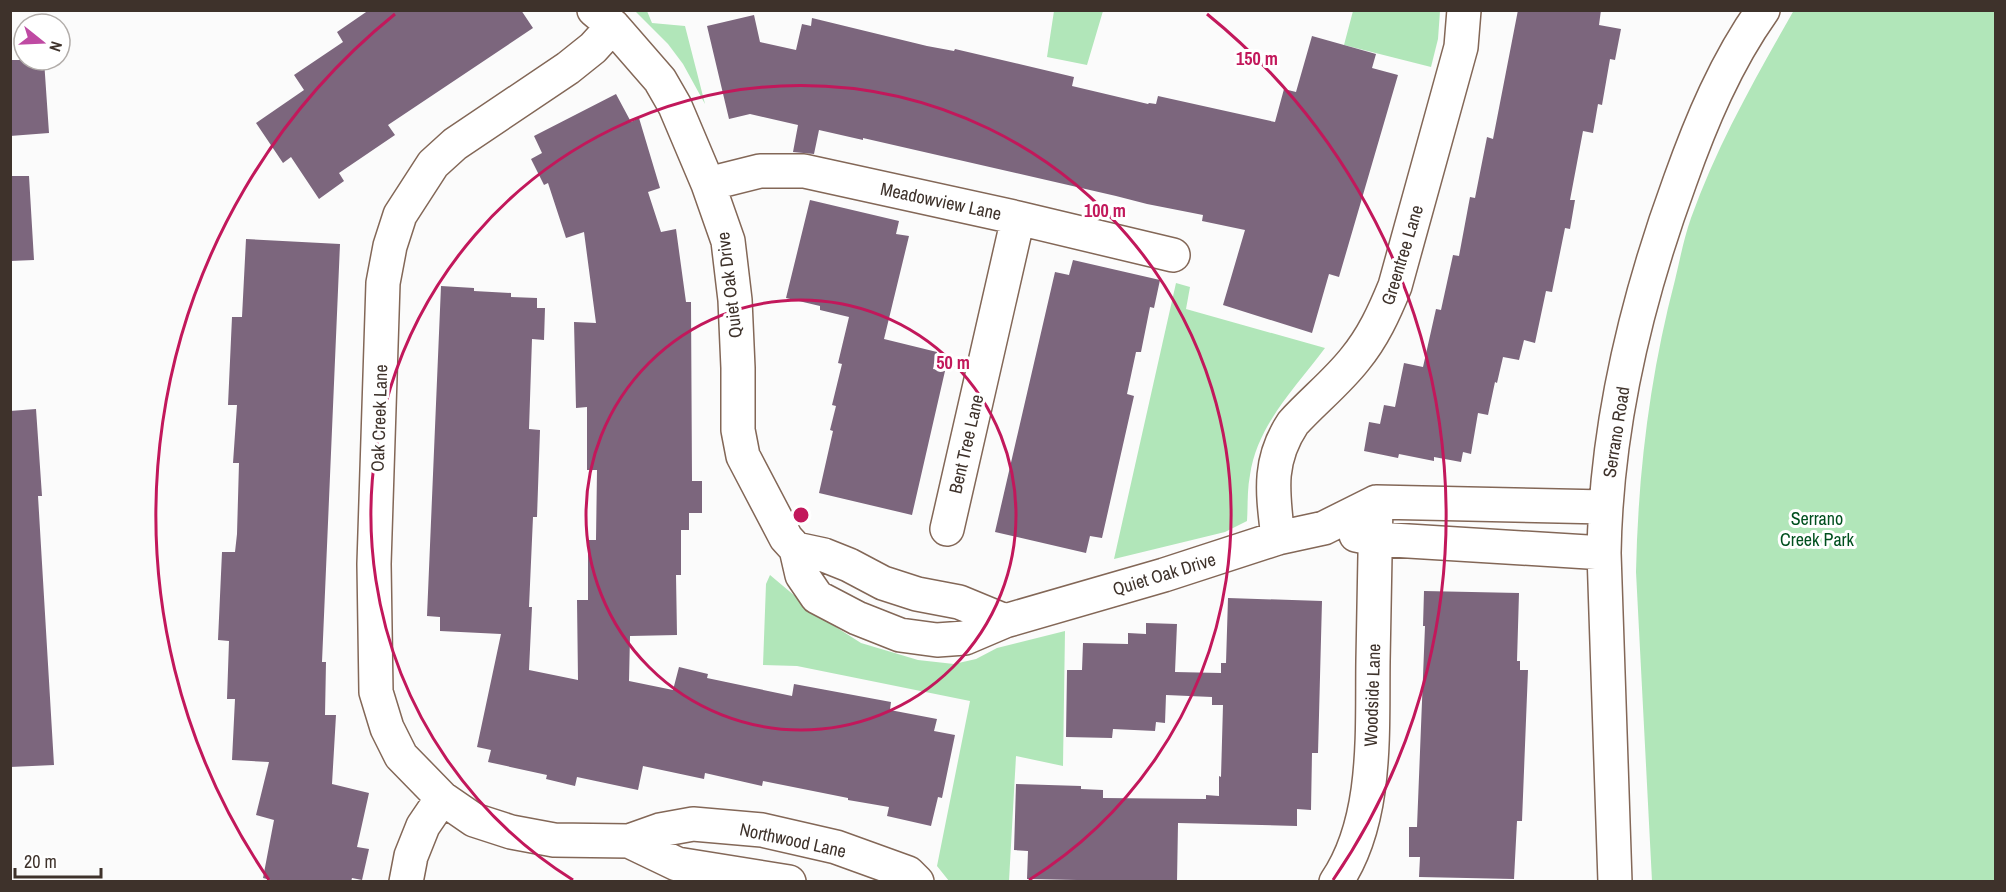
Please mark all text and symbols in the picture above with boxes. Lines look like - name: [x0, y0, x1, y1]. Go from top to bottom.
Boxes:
- north arrow: [12, 12, 72, 72]
- text: N: [44, 39, 68, 55]
- text: 150 m: [1236, 46, 1278, 71]
- street label: Meadowview Lane: [878, 176, 1004, 226]
- text: 100 m: [1084, 198, 1126, 223]
- street label: Greentree Lane: [1375, 202, 1429, 308]
- street label: Quiet Oak Drive: [710, 231, 748, 339]
- text: 50 m: [936, 350, 970, 375]
- street label: Oak Creek Lane: [365, 364, 393, 472]
- street label: Serrano Road: [1596, 385, 1636, 479]
- street label: Bent Tree Lane: [942, 392, 990, 496]
- centre of rings: [791, 505, 811, 525]
- park label: Serrano Creek Park: [1780, 506, 1855, 552]
- street label: Quiet Oak Drive: [1109, 546, 1219, 602]
- street label: Woodside Lane: [1358, 643, 1386, 747]
- street label: Northwood Lane: [737, 817, 849, 863]
- scale bar: [15, 841, 100, 879]
- text: 20 m: [24, 849, 57, 874]

